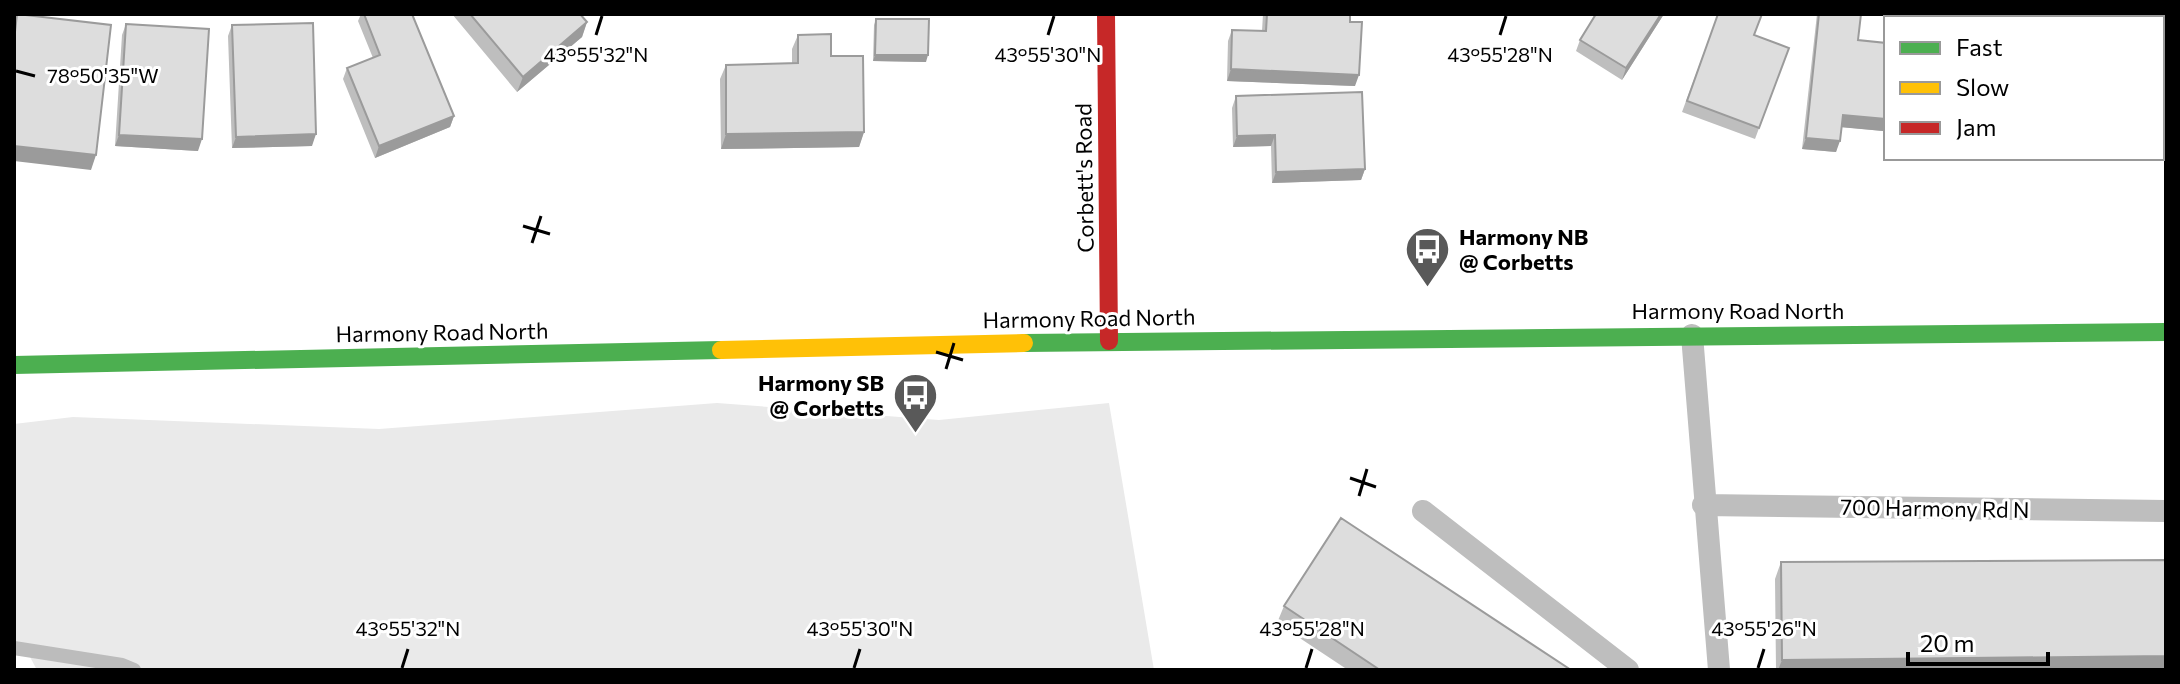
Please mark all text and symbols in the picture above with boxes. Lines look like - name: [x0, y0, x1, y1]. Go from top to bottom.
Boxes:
- legend: [1884, 16, 2164, 160]
- text: Fast: [1956, 32, 2003, 61]
- text: 43°55'32"N: [544, 42, 648, 66]
- text: 43°55'30"N: [995, 42, 1101, 66]
- text: 43°55'28"N: [1447, 42, 1553, 66]
- text: 78°50'35"W: [47, 63, 159, 87]
- text: Slow: [1956, 72, 2009, 101]
- street label: Corbett's Road: [1069, 103, 1099, 253]
- text: Jam: [1956, 112, 1996, 141]
- place label: Harmony NB @ Corbetts: [1459, 223, 1588, 275]
- bus stop icon: Harmony NB @ Corbetts: [1404, 225, 1452, 288]
- street label: Harmony Road North: [1632, 297, 1844, 324]
- street label: Harmony Road North: [982, 303, 1196, 333]
- street label: Harmony Road North: [335, 317, 549, 347]
- place label: Harmony SB @ Corbetts: [758, 369, 884, 421]
- bus stop icon: Harmony SB @ Corbetts: [891, 371, 939, 434]
- street label: 700 Harmony Rd N: [1840, 493, 2030, 523]
- text: 43°55'32"N: [356, 616, 460, 640]
- text: 43°55'30"N: [807, 616, 913, 640]
- text: 43°55'28"N: [1259, 616, 1365, 640]
- text: 43°55'26"N: [1711, 616, 1817, 640]
- scale bar: [1908, 616, 2048, 666]
- text: 20 m: [1920, 628, 1974, 657]

